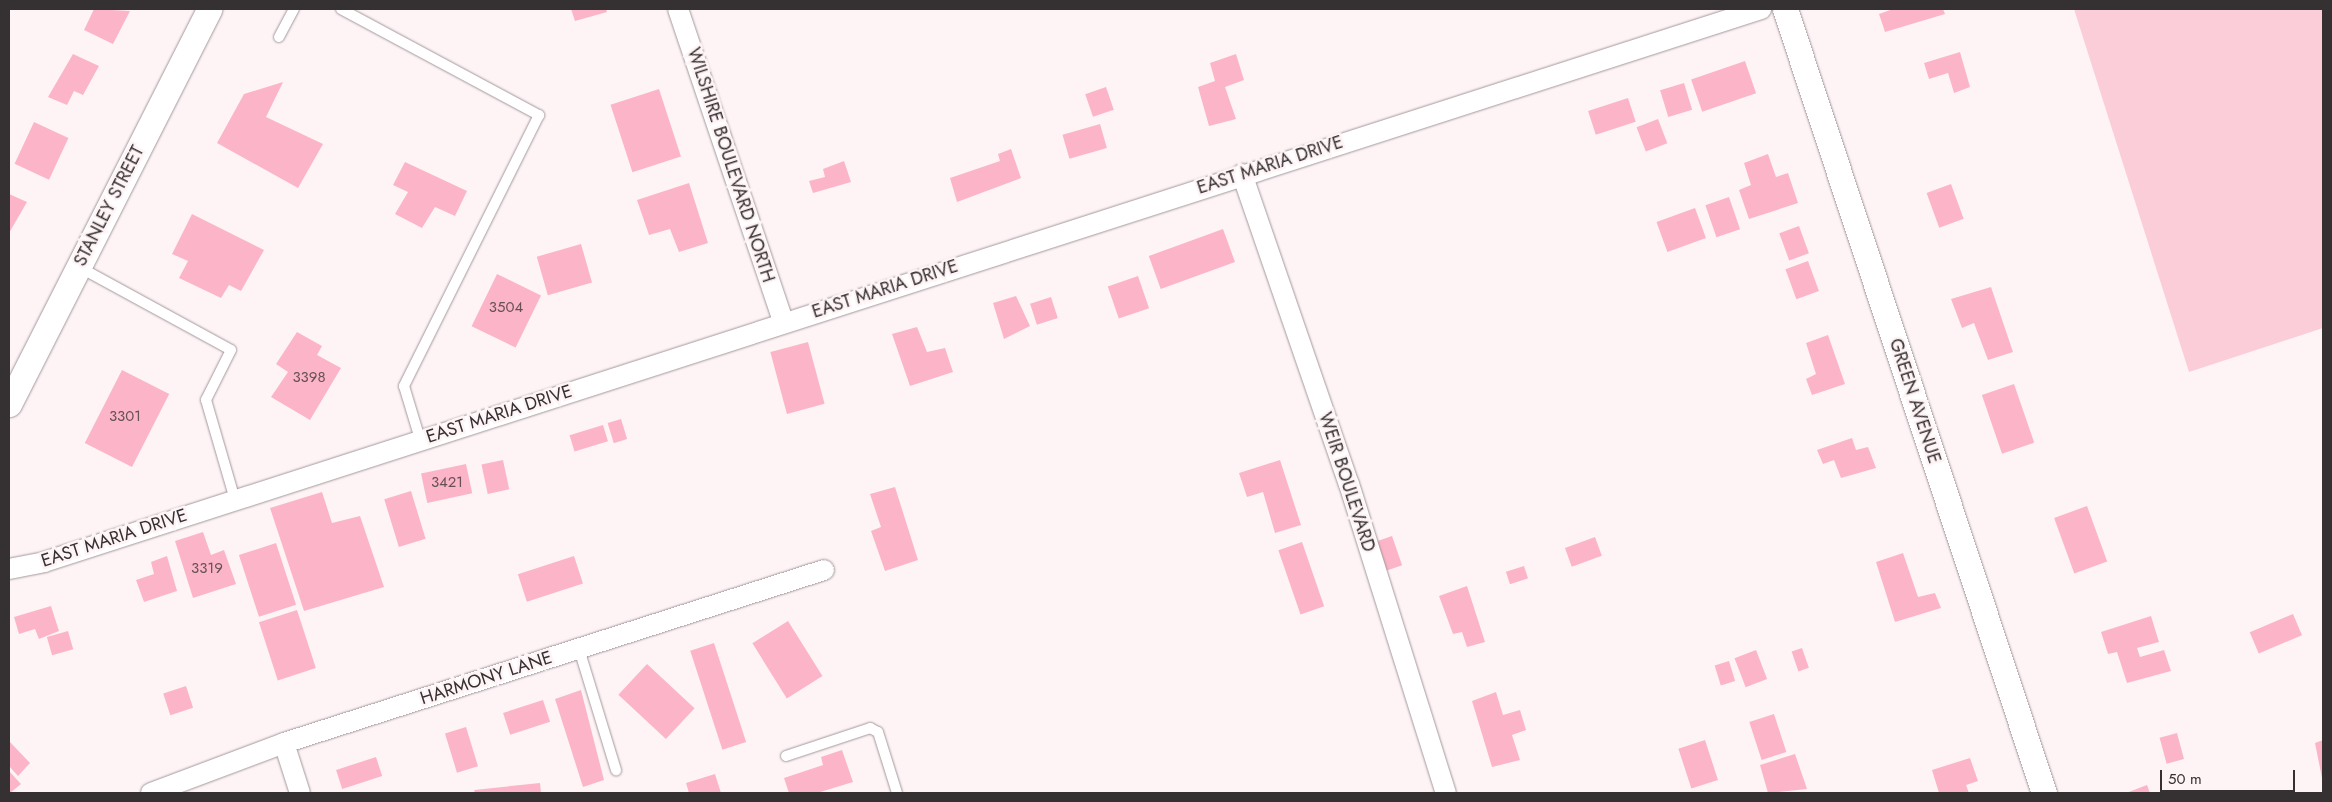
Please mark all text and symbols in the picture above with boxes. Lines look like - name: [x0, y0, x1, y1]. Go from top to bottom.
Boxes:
- street label: WILSHIRE BOULEVARD NORTH: [683, 45, 779, 285]
- street label: EAST MARIA DRIVE: [1194, 131, 1346, 199]
- street label: STANLEY STREET: [69, 142, 149, 270]
- street label: EAST MARIA DRIVE: [809, 255, 961, 323]
- house number: 3504: [489, 299, 523, 317]
- street label: GREEN AVENUE: [1885, 336, 1945, 466]
- house number: 3398: [292, 369, 326, 387]
- street label: EAST MARIA DRIVE: [423, 380, 575, 448]
- house number: 3301: [109, 408, 141, 426]
- street label: WEIR BOULEVARD: [1314, 410, 1380, 554]
- house number: 3421: [431, 474, 463, 492]
- street label: EAST MARIA DRIVE: [38, 504, 190, 572]
- house number: 3319: [191, 560, 223, 578]
- street label: HARMONY LANE: [417, 646, 555, 710]
- scale bar: [2162, 760, 2297, 792]
- text: 50 m: [2168, 768, 2202, 790]

